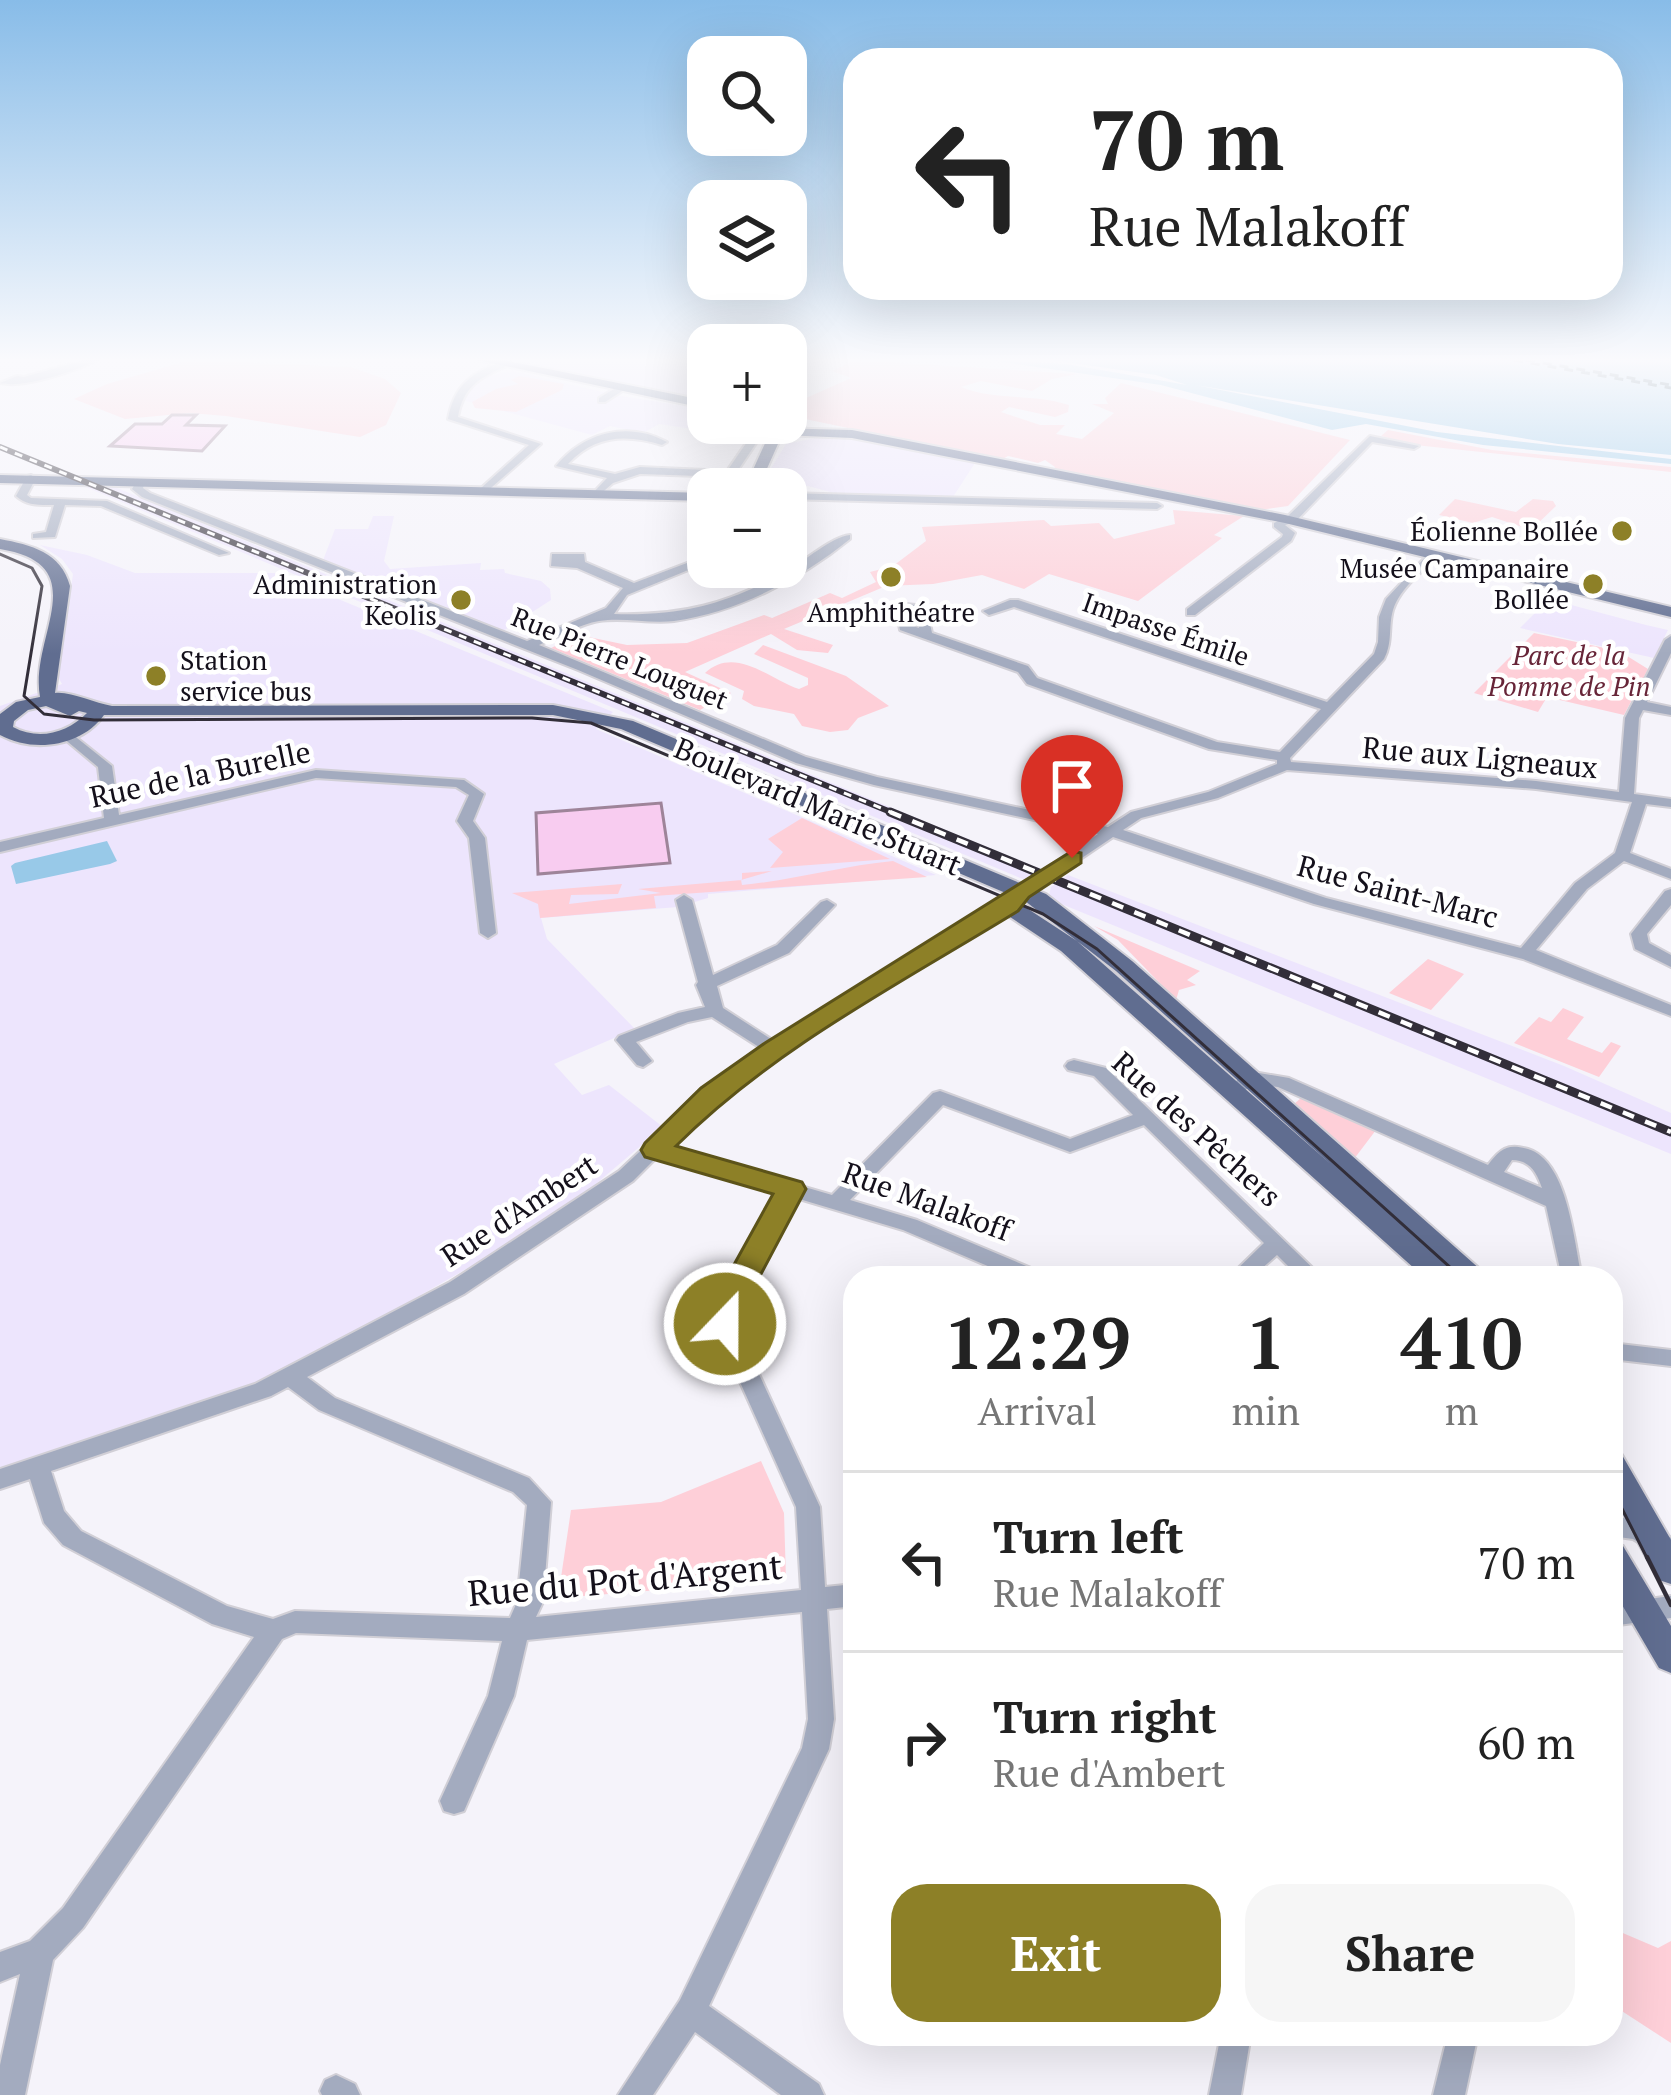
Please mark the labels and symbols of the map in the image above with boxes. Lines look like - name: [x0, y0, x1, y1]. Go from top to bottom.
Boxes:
- place label: Éolienne Bollée: [1410, 513, 1598, 549]
- marker: Éolienne Bollée: [1609, 518, 1635, 544]
- place label: Musée Campanaire Bollée: [1340, 550, 1569, 617]
- marker: Amphithéatre: [878, 564, 904, 590]
- place label: Administration Keolis: [253, 566, 437, 633]
- marker: Musée Campanaire Bollée: [1580, 571, 1606, 597]
- street label: Impasse Émile: [1078, 584, 1254, 674]
- marker: Administration Keolis: [448, 587, 474, 613]
- place label: Amphithéatre: [807, 594, 975, 630]
- street label: Rue Pierre Louguet: [507, 598, 733, 718]
- park label: Parc de la Pomme de Pin: [1487, 637, 1650, 704]
- place label: Station service bus: [180, 642, 312, 709]
- marker: Station service bus: [143, 663, 169, 689]
- street label: Boulevard Marie Stuart: [668, 727, 968, 885]
- street label: Rue aux Ligneaux: [1361, 727, 1600, 787]
- street label: Rue de la Burelle: [86, 731, 314, 817]
- pin: [1021, 735, 1123, 858]
- street label: Rue Saint-Marc: [1293, 845, 1503, 937]
- street label: Rue des Pêchers: [1104, 1043, 1290, 1215]
- street label: Rue d'Ambert: [433, 1145, 605, 1275]
- street label: Rue Malakoff: [837, 1152, 1018, 1251]
- position arrow: [662, 1261, 788, 1387]
- street label: Rue du Pot d'Argent: [466, 1542, 784, 1616]

